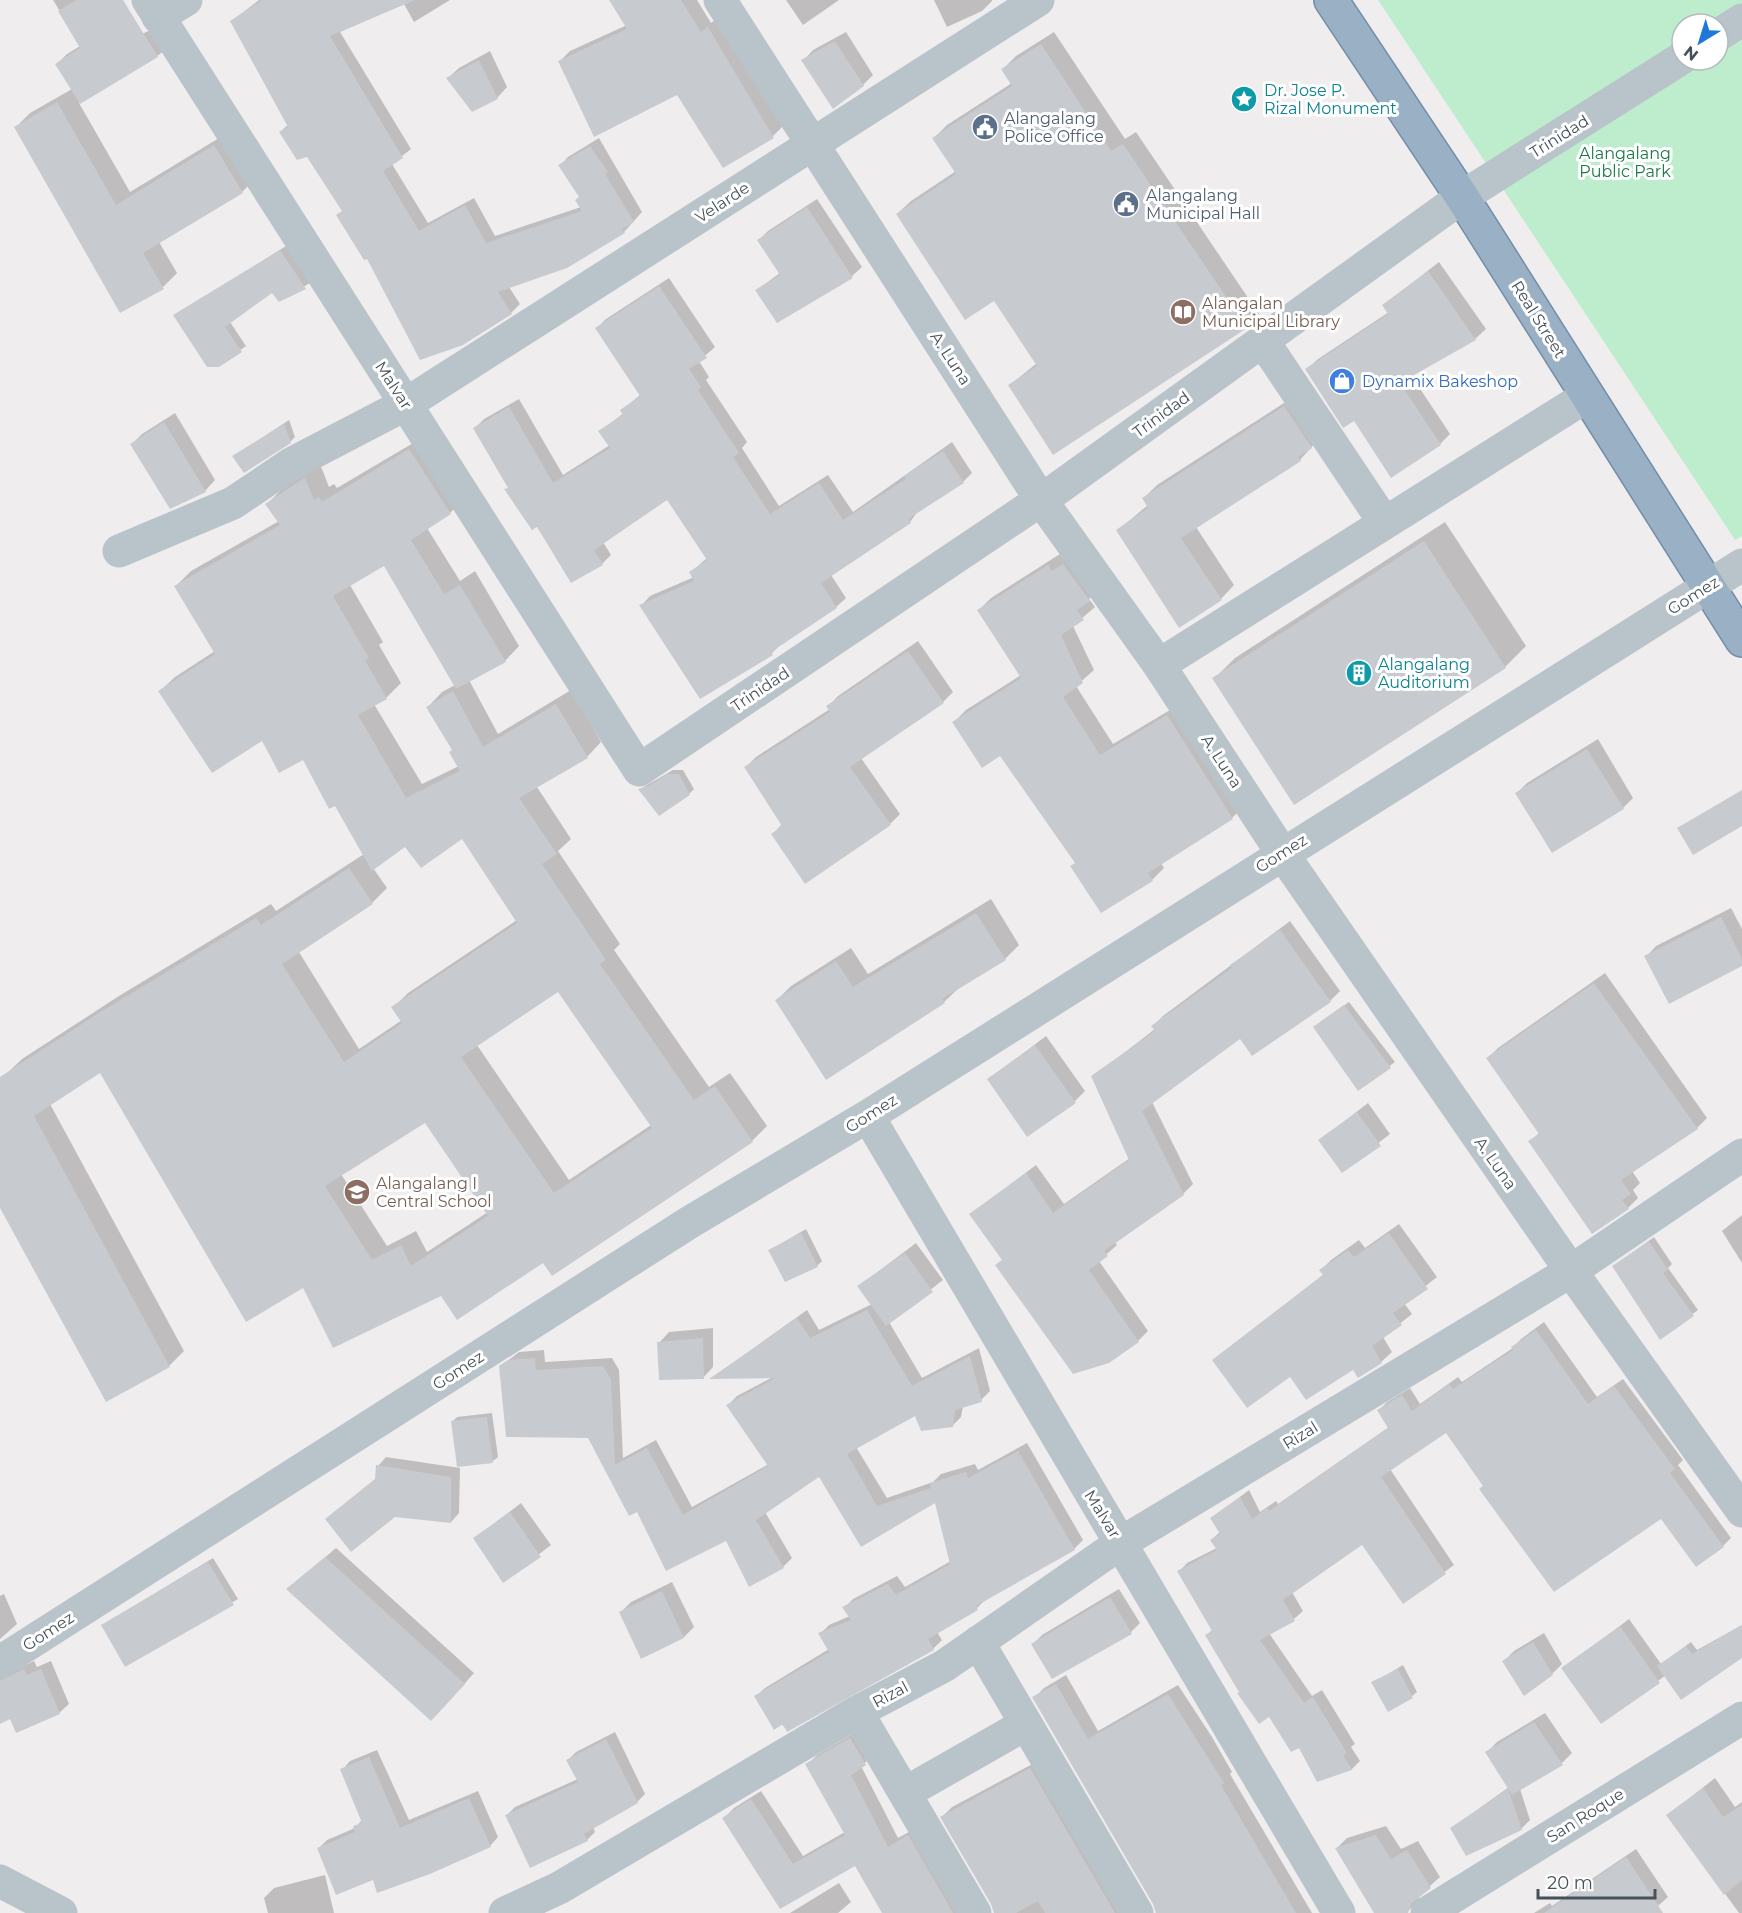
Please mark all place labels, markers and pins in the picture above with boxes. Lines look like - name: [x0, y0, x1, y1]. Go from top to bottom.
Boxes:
- place label: Dr. Jose P. Rizal Monument: [1264, 81, 1397, 118]
- place icon: Dr. Jose P. Rizal Monument: [1229, 84, 1259, 114]
- place label: Alangalang Police Office: [1004, 109, 1104, 146]
- public building icon: Alangalang Police Office: [970, 112, 1000, 142]
- place label: Alangalang Municipal Hall: [1146, 186, 1260, 223]
- public building icon: Alangalang Municipal Hall: [1111, 189, 1141, 219]
- place label: Alangalan Municipal Library: [1202, 294, 1340, 331]
- library icon: Alangalan Municipal Library: [1168, 297, 1198, 327]
- shop icon: Dynamix Bakeshop: [1327, 366, 1357, 396]
- place label: Dynamix Bakeshop: [1362, 372, 1518, 391]
- place label: Alangalang Auditorium: [1378, 655, 1470, 692]
- building icon: Alangalang Auditorium: [1344, 658, 1374, 688]
- place label: Alangalang I Central School: [376, 1174, 492, 1211]
- school or university icon: Alangalang I Central School: [342, 1177, 372, 1207]

